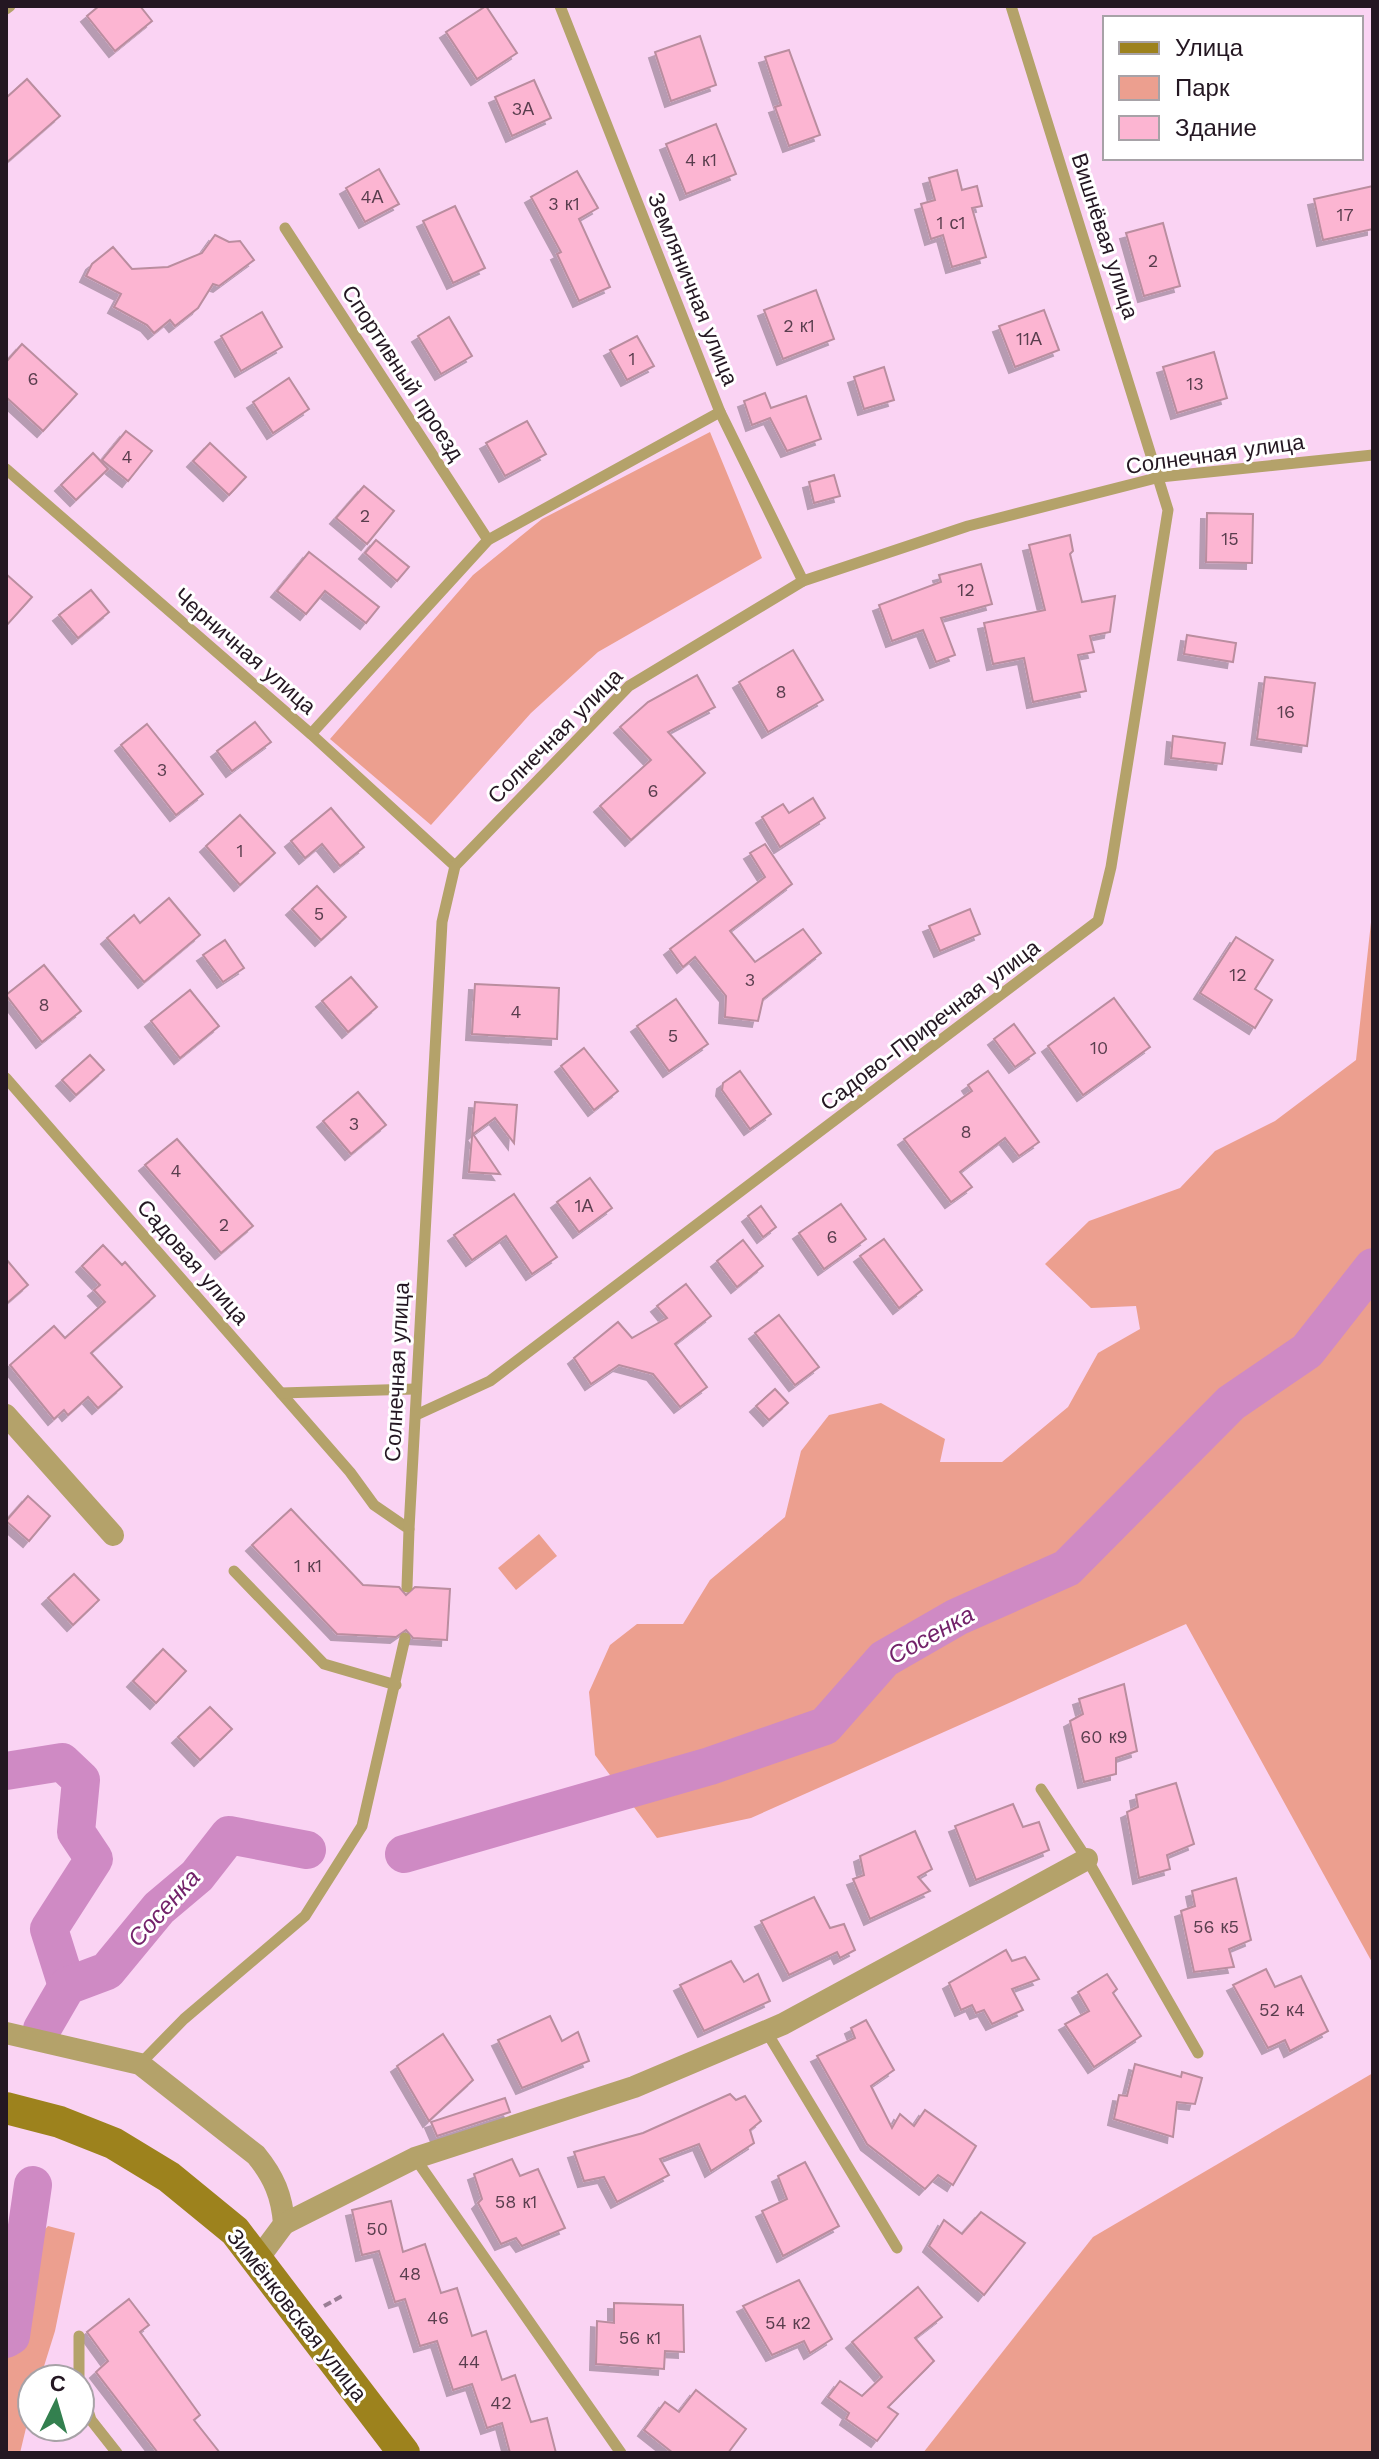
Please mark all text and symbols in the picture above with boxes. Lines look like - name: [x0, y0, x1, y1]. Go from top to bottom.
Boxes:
- legend: [1103, 16, 1363, 160]
- text: Улица: [1175, 34, 1244, 62]
- text: Парк: [1175, 74, 1230, 102]
- house number: 3А: [512, 98, 534, 119]
- text: Здание: [1175, 114, 1257, 142]
- house number: 4 к1: [685, 149, 717, 170]
- street label: Вишнёвая улица: [1066, 150, 1144, 323]
- house number: 4А: [360, 186, 384, 207]
- street label: Земляничная улица: [643, 189, 743, 390]
- house number: 3 к1: [548, 193, 580, 214]
- house number: 17: [1336, 204, 1354, 225]
- house number: 1 с1: [936, 212, 966, 233]
- house number: 2: [1148, 250, 1158, 271]
- street label: Спортивный проезд: [337, 281, 469, 466]
- house number: 2 к1: [783, 315, 815, 336]
- house number: 11А: [1016, 328, 1042, 349]
- house number: 1: [628, 348, 636, 369]
- house number: 6: [28, 368, 38, 389]
- house number: 13: [1186, 373, 1204, 394]
- street label: Солнечная улица: [1124, 429, 1307, 479]
- house number: 4: [122, 446, 133, 467]
- house number: 2: [360, 505, 370, 526]
- house number: 15: [1221, 528, 1239, 549]
- house number: 12: [957, 579, 975, 600]
- street label: Черничная улица: [169, 583, 321, 720]
- street label: Солнечная улица: [483, 663, 628, 808]
- house number: 8: [775, 681, 787, 702]
- house number: 16: [1277, 701, 1295, 722]
- house number: 3: [157, 759, 167, 780]
- house number: 6: [648, 780, 658, 801]
- house number: 1: [236, 840, 244, 861]
- house number: 5: [314, 903, 324, 924]
- street label: Садово-Приречная улица: [815, 934, 1045, 1116]
- house number: 12: [1229, 964, 1247, 985]
- house number: 3: [745, 969, 755, 990]
- house number: 8: [38, 994, 50, 1015]
- house number: 4: [511, 1001, 522, 1022]
- house number: 5: [668, 1025, 678, 1046]
- house number: 10: [1090, 1037, 1108, 1058]
- house number: 3: [349, 1113, 359, 1134]
- house number: 8: [960, 1121, 972, 1142]
- house number: 4: [171, 1160, 182, 1181]
- street label: Садовая улица: [132, 1195, 254, 1330]
- house number: 1А: [574, 1195, 594, 1216]
- house number: 2: [219, 1214, 229, 1235]
- house number: 6: [827, 1226, 837, 1247]
- street label: Солнечная улица: [380, 1281, 414, 1462]
- house number: 1 к1: [294, 1555, 322, 1576]
- water label: Сосенка: [883, 1600, 979, 1670]
- house number: 60 к9: [1080, 1726, 1128, 1747]
- water label: Сосенка: [122, 1864, 206, 1952]
- house number: 56 к5: [1193, 1916, 1239, 1937]
- house number: 52 к4: [1259, 1999, 1305, 2020]
- house number: 58 к1: [495, 2191, 537, 2212]
- house number: 50: [366, 2218, 388, 2239]
- street label: Зимёнковская улица: [222, 2224, 373, 2407]
- house number: 48: [399, 2263, 421, 2284]
- house number: 46: [427, 2307, 449, 2328]
- house number: 54 к2: [765, 2312, 811, 2333]
- house number: 56 к1: [619, 2327, 661, 2348]
- house number: 44: [458, 2351, 480, 2372]
- north arrow: [16, 2363, 96, 2443]
- text: С: [49, 2370, 67, 2397]
- house number: 42: [490, 2392, 512, 2413]

